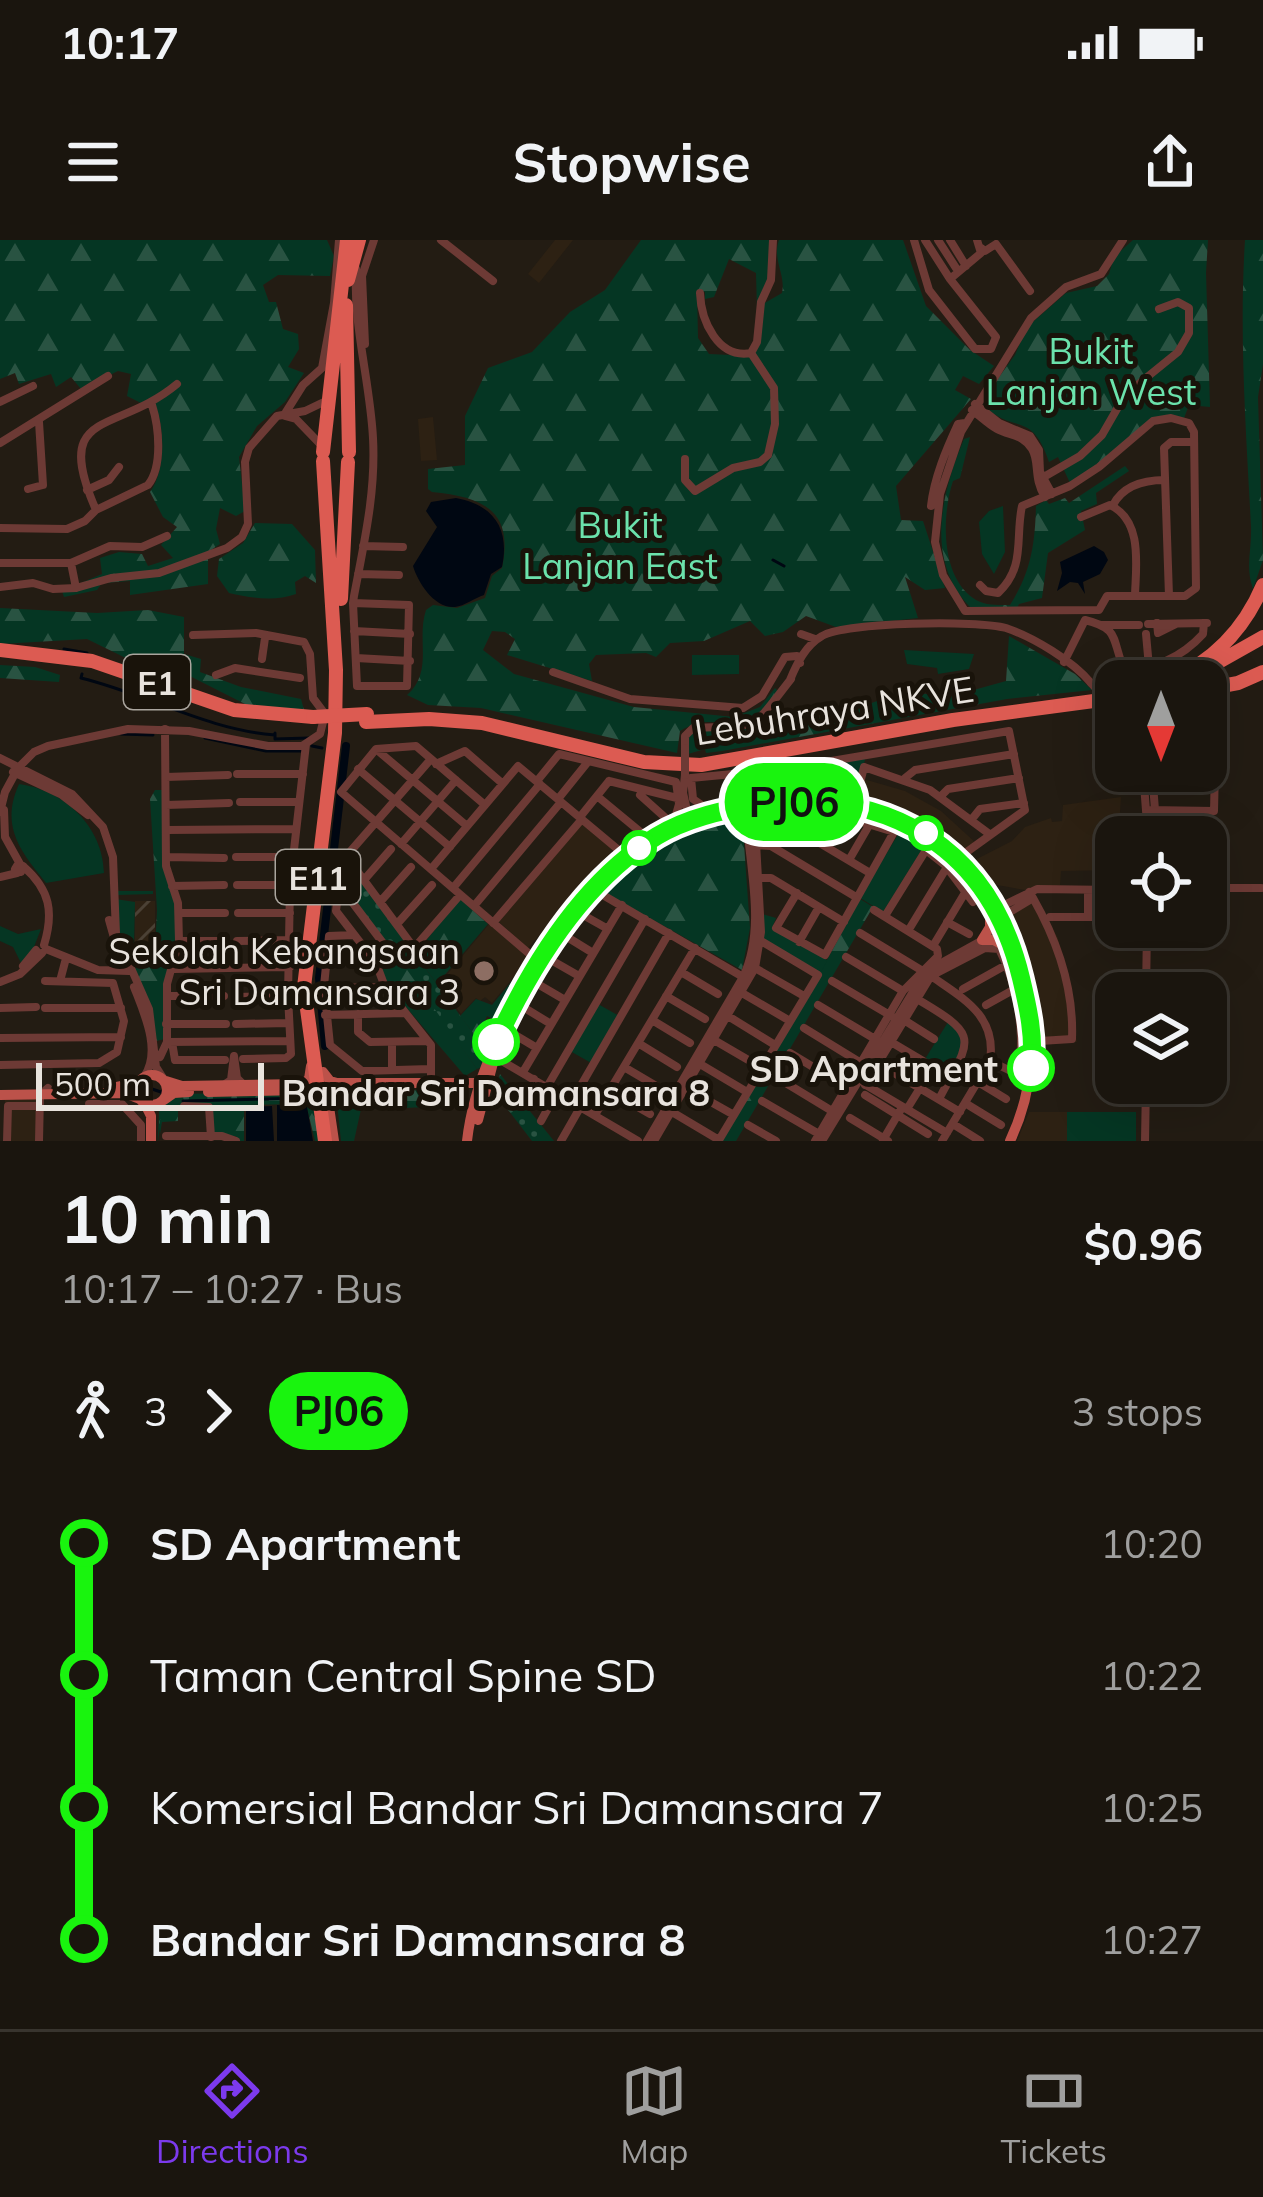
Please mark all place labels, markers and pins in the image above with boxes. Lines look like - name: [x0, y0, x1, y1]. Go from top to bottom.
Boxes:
- unlabelled marker: [910, 817, 942, 849]
- unlabelled marker: [623, 832, 655, 864]
- place label: Sekolah Kebangsaan Sri Damansara 3: [109, 928, 460, 1014]
- marker: Sekolah Kebangsaan Sri Damansara 3: [471, 958, 497, 984]
- marker: Bandar Sri Damansara 8: [474, 1020, 518, 1064]
- place label: SD Apartment: [750, 1046, 998, 1091]
- marker: SD Apartment: [1009, 1046, 1053, 1090]
- place label: Bandar Sri Damansara 8: [282, 1070, 710, 1115]

